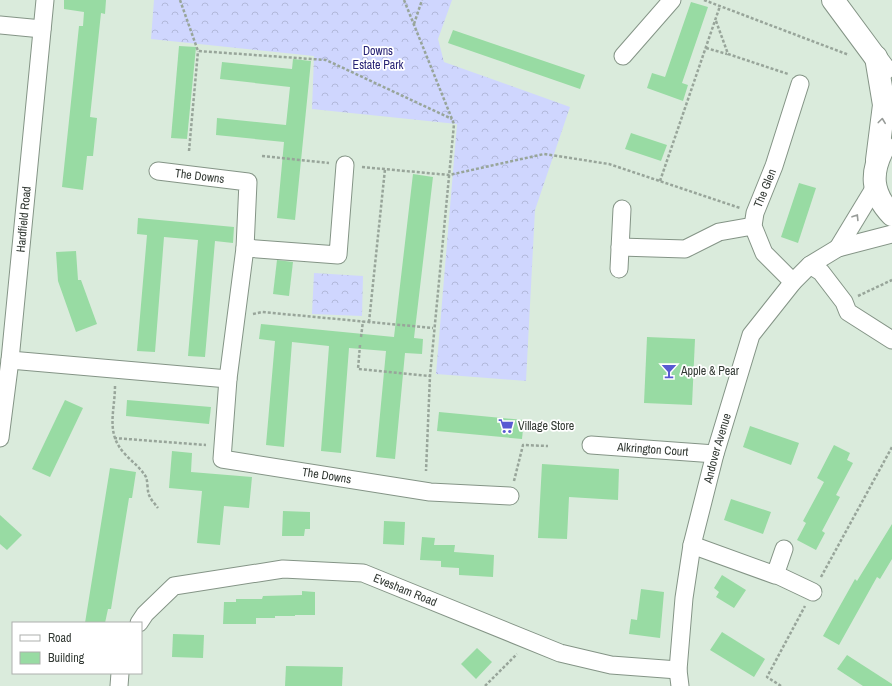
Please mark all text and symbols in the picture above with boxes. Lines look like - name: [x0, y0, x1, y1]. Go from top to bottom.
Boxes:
- park label: Downs Estate Park: [353, 43, 404, 73]
- one-way arrow: [877, 118, 886, 124]
- street label: The Downs: [174, 165, 225, 187]
- street label: The Glen: [750, 166, 780, 210]
- street label: Hardfield Road: [13, 186, 35, 253]
- one-way arrow: [852, 214, 859, 221]
- bar icon: Apple & Pear: [660, 362, 678, 380]
- place label: Apple & Pear: [680, 363, 740, 379]
- street label: Andover Avenue: [700, 411, 735, 486]
- supermarket icon: Village Store: [497, 417, 515, 435]
- place label: Village Store: [518, 418, 574, 434]
- street label: Alkrington Court: [616, 439, 689, 460]
- street label: The Downs: [301, 464, 353, 487]
- street label: Evesham Road: [371, 570, 439, 610]
- legend: [12, 622, 142, 674]
- text: Road: [48, 630, 72, 646]
- text: Building: [48, 650, 85, 666]

